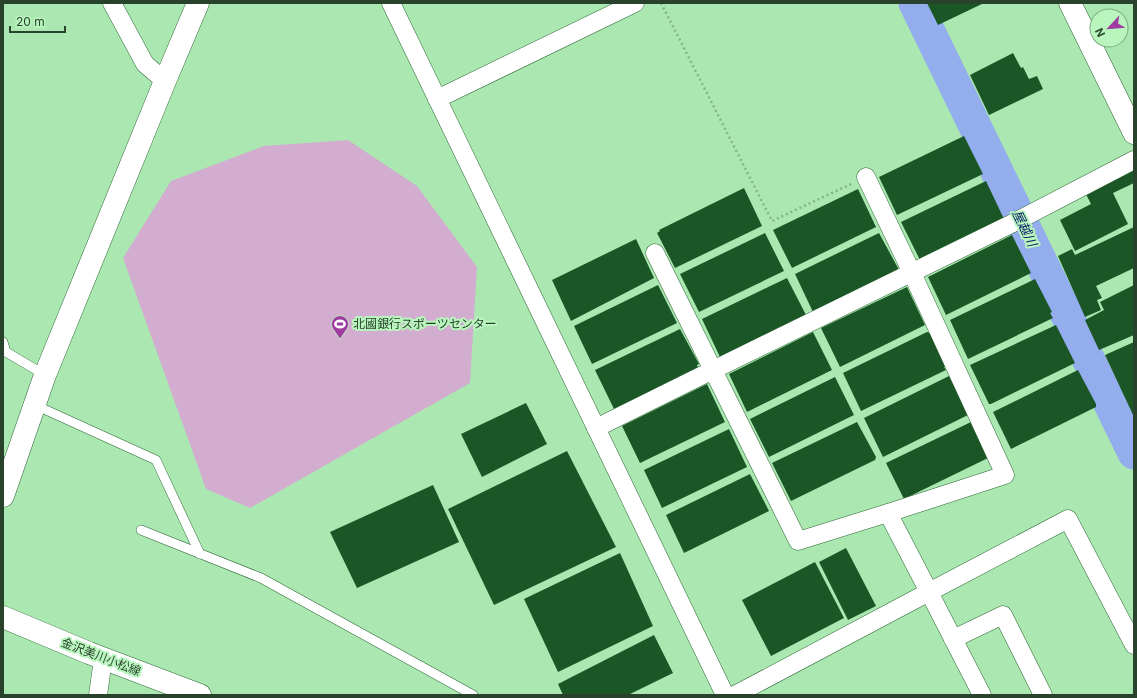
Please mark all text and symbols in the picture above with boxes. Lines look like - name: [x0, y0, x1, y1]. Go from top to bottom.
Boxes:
- scale bar: [10, 8, 65, 34]
- north arrow: [1089, 8, 1129, 48]
- text: 20 m: [16, 14, 45, 29]
- text: N: [1092, 26, 1108, 39]
- water label: 屋越川: [1009, 207, 1042, 251]
- sports icon: 北國銀行スポーツセンター: [330, 314, 350, 339]
- place label: 北國銀行スポーツセンター: [353, 316, 497, 331]
- street label: 金沢美川小松線: [59, 634, 143, 679]

